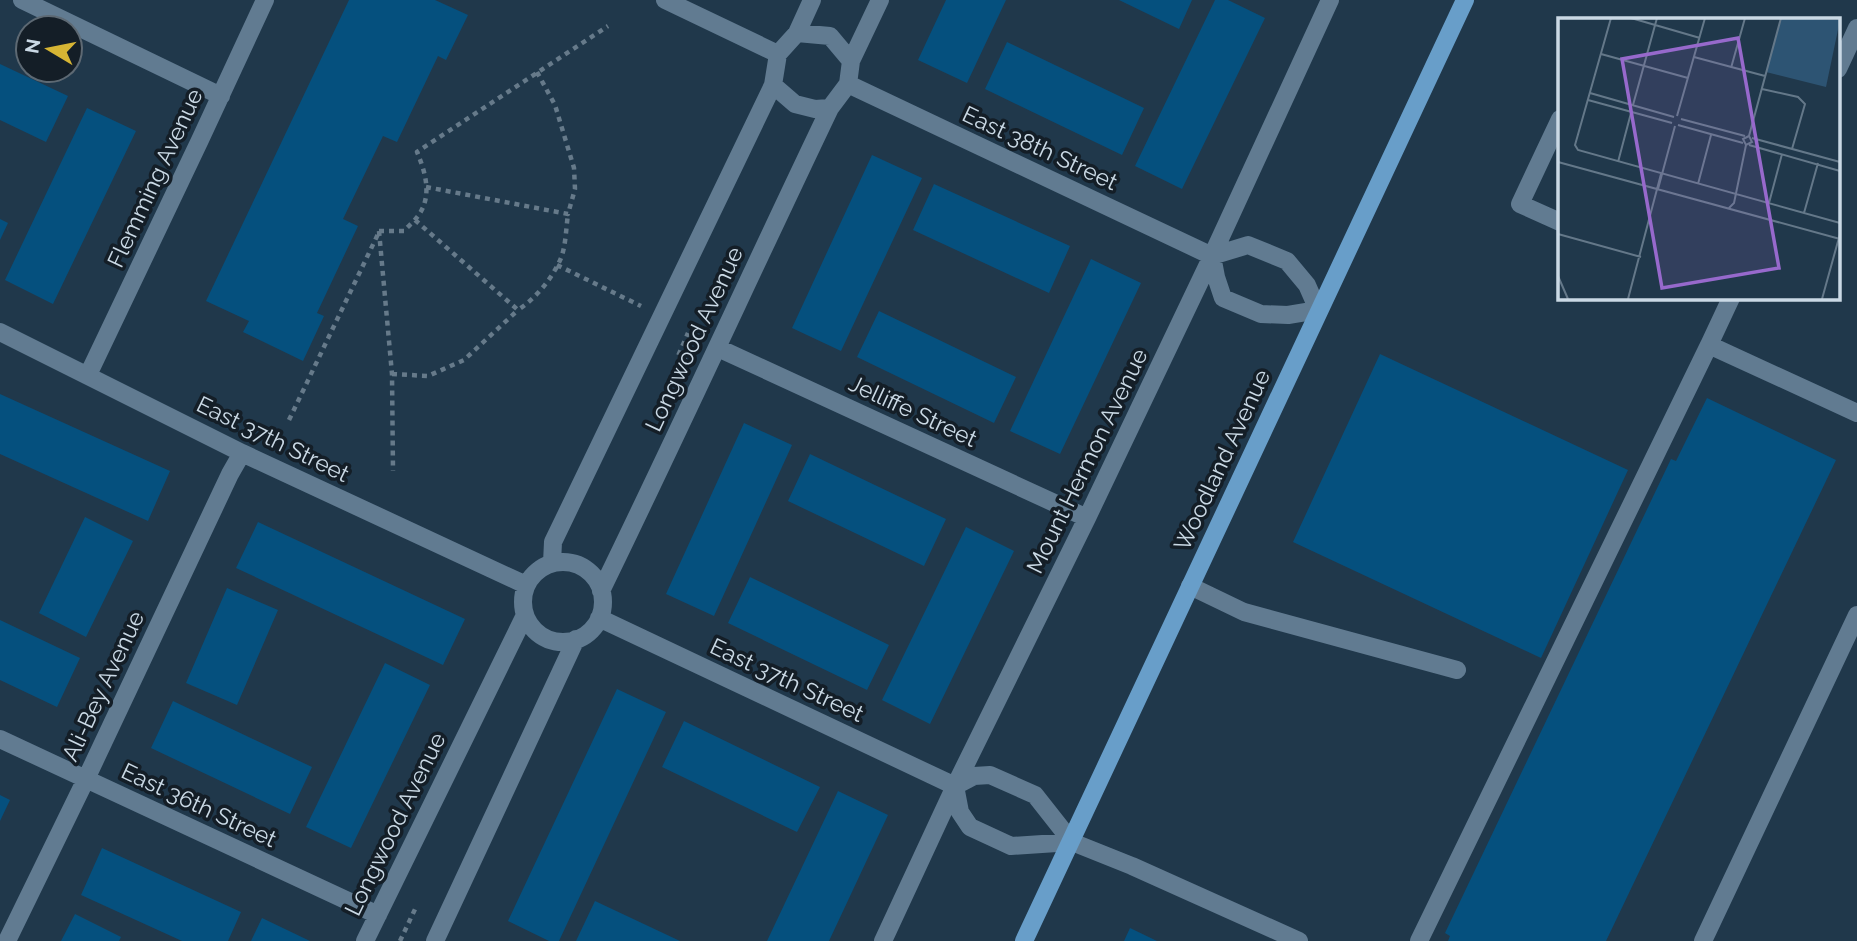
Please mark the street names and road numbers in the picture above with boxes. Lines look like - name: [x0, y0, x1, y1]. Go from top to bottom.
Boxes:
- street label: Flemming Avenue: [101, 84, 208, 271]
- street label: East 38th Street: [958, 100, 1122, 195]
- street label: Longwood Avenue: [639, 242, 748, 435]
- street label: Mount Hermon Avenue: [1020, 344, 1153, 578]
- street label: Woodland Avenue: [1168, 365, 1275, 555]
- street label: Jelliffe Street: [845, 369, 982, 452]
- street label: East 37th Street: [193, 390, 354, 487]
- street label: Ali-Bey Avenue: [56, 606, 149, 765]
- street label: East 37th Street: [706, 632, 869, 727]
- street label: Longwood Avenue: [339, 728, 451, 920]
- street label: East 36th Street: [117, 757, 281, 852]

